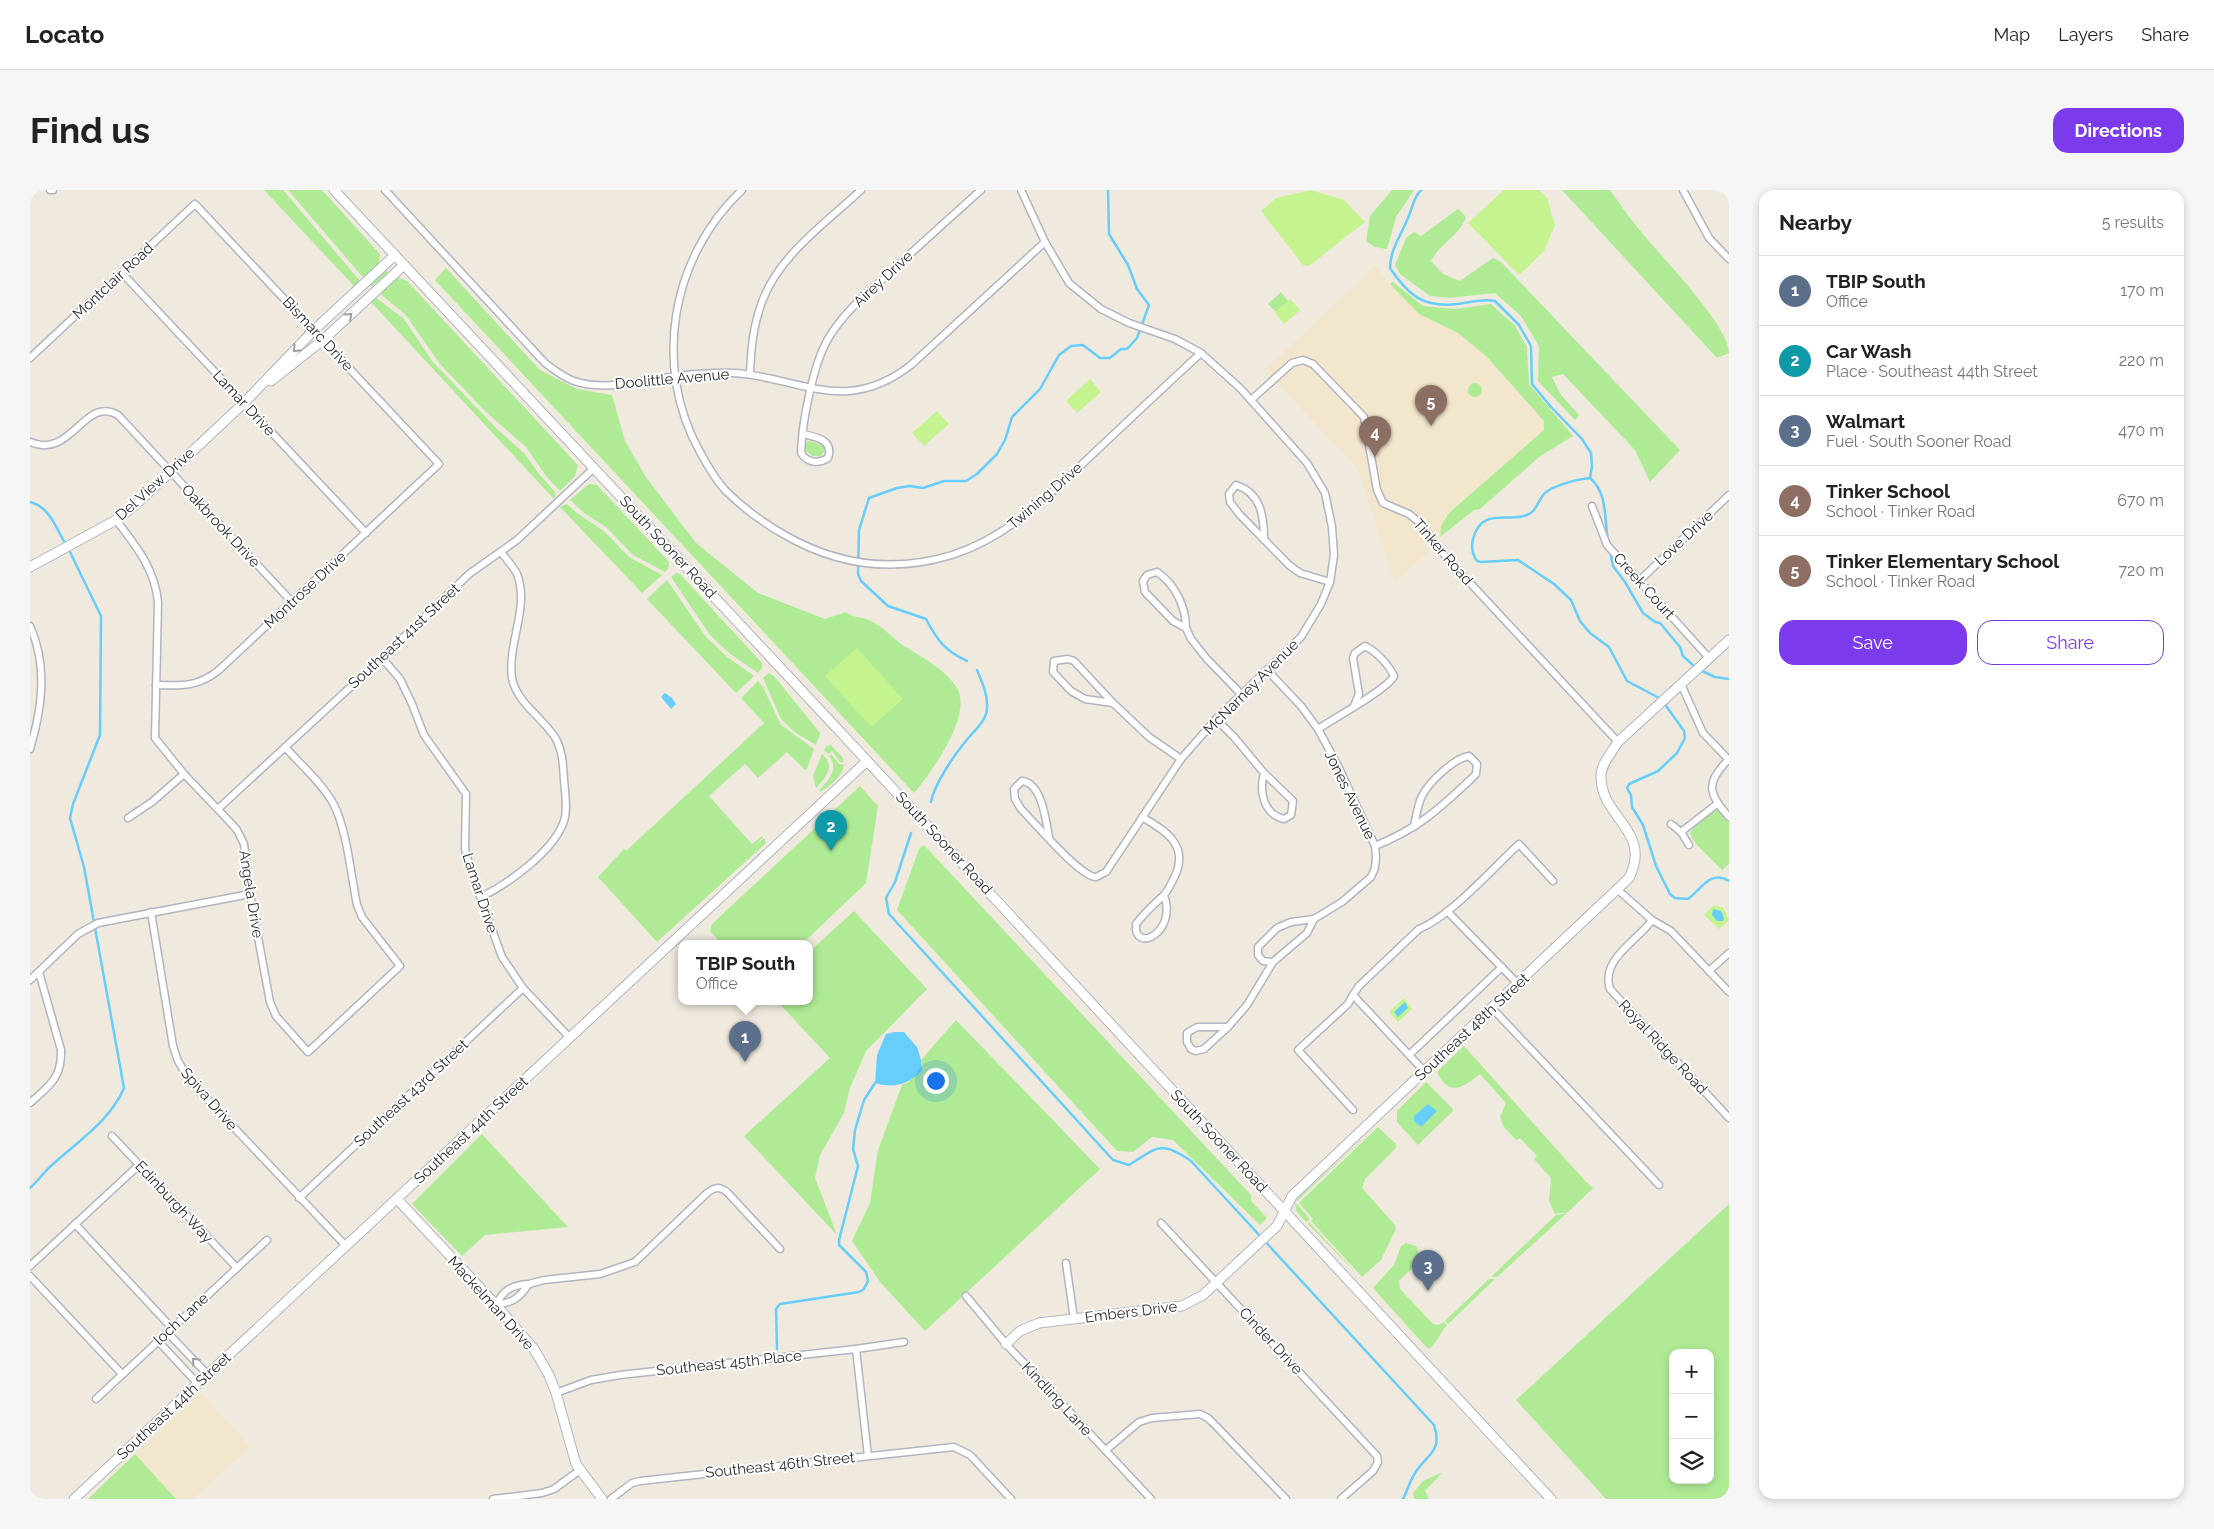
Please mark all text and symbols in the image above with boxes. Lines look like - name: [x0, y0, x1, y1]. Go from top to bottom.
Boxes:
- text: Locato: [25, 20, 104, 49]
- text: Map: [1994, 24, 2030, 45]
- text: Layers: [2058, 24, 2113, 45]
- text: Share: [2141, 24, 2189, 45]
- button: Directions: [2053, 108, 2184, 153]
- text: Find us: [30, 110, 150, 151]
- text: Nearby: [1779, 210, 1852, 235]
- text: 5 results: [2102, 213, 2164, 232]
- street label: Montclair Road: [69, 239, 157, 323]
- street label: Airey Drive: [850, 247, 916, 311]
- text: TBIP South: [1826, 270, 1926, 292]
- text: 1: [1791, 281, 1799, 300]
- text: 170 m: [2120, 281, 2164, 300]
- text: Office: [1826, 292, 1868, 311]
- street label: Bismarc Drive: [279, 293, 357, 375]
- one-way arrow: [343, 313, 352, 322]
- text: Car Wash: [1826, 340, 1911, 362]
- one-way arrow: [293, 343, 302, 352]
- text: 2: [1790, 351, 1800, 370]
- text: 220 m: [2119, 351, 2164, 370]
- text: Place · Southeast 44th Street: [1826, 362, 2038, 381]
- street label: Doolittle Avenue: [614, 365, 730, 393]
- street label: Lamar Drive: [209, 366, 279, 440]
- pin: 5: [1415, 385, 1447, 426]
- text: Walmart: [1826, 410, 1905, 432]
- pin: 4: [1359, 416, 1391, 457]
- text: 3: [1791, 421, 1799, 440]
- text: 470 m: [2118, 421, 2164, 440]
- text: Fuel · South Sooner Road: [1826, 432, 2012, 451]
- street label: Del View Drive: [112, 444, 198, 524]
- street label: Twining Drive: [1004, 459, 1086, 533]
- text: Tinker School: [1826, 480, 1950, 502]
- street label: Oakbrook Drive: [178, 481, 264, 571]
- text: 4: [1790, 491, 1800, 510]
- text: 670 m: [2117, 491, 2164, 510]
- street label: South Sooner Road: [616, 492, 720, 602]
- text: School · Tinker Road: [1826, 502, 1975, 521]
- street label: Love Drive: [1651, 506, 1717, 570]
- street label: Tinker Road: [1409, 515, 1477, 589]
- street label: Montrose Drive: [260, 547, 350, 632]
- street label: Creek Court: [1610, 549, 1678, 623]
- text: Tinker Elementary School: [1826, 550, 2059, 572]
- text: 5: [1791, 561, 1799, 580]
- text: 720 m: [2119, 561, 2164, 580]
- text: School · Tinker Road: [1826, 572, 1975, 591]
- street label: Southeast 41st Street: [344, 580, 464, 692]
- button: Save: [1779, 620, 1967, 665]
- button: Share: [1977, 620, 2164, 665]
- street label: McNarney Avenue: [1200, 636, 1302, 738]
- street label: Jones Avenue: [1321, 748, 1379, 843]
- street label: South Sooner Road: [892, 788, 996, 898]
- pin: 2: [815, 810, 847, 851]
- street label: Angela Drive: [235, 849, 267, 939]
- street label: Lamar Drive: [459, 851, 502, 936]
- popup: [678, 940, 813, 1005]
- text: TBIP South: [696, 952, 795, 974]
- street label: Southeast 48th Street: [1411, 969, 1533, 1085]
- text: Office: [696, 974, 738, 993]
- street label: Royal Ridge Road: [1615, 996, 1711, 1098]
- pin: 1: [729, 1021, 761, 1062]
- street label: Southeast 43rd Street: [350, 1035, 472, 1151]
- street label: Spiva Drive: [177, 1064, 241, 1134]
- your location: [923, 1068, 949, 1094]
- street label: Southeast 44th Street: [410, 1072, 532, 1188]
- street label: South Sooner Road: [1167, 1086, 1271, 1196]
- street label: Edinburgh Way: [131, 1157, 217, 1247]
- pin: 3: [1412, 1250, 1444, 1291]
- street label: Mackelman Drive: [444, 1252, 538, 1354]
- street label: loch Lane: [150, 1289, 212, 1349]
- street label: Embers Drive: [1084, 1297, 1178, 1327]
- street label: Cinder Drive: [1235, 1304, 1307, 1378]
- street label: Southeast 45th Place: [655, 1346, 803, 1380]
- street label: Southeast 44th Street: [113, 1348, 235, 1464]
- map controls: [1669, 1349, 1714, 1484]
- button: +: [1669, 1349, 1714, 1394]
- one-way arrow: [192, 1358, 201, 1367]
- street label: Kindling Lane: [1018, 1358, 1096, 1440]
- button: −: [1669, 1394, 1714, 1439]
- button: layers: [1669, 1439, 1714, 1484]
- street label: Southeast 46th Street: [704, 1448, 856, 1482]

